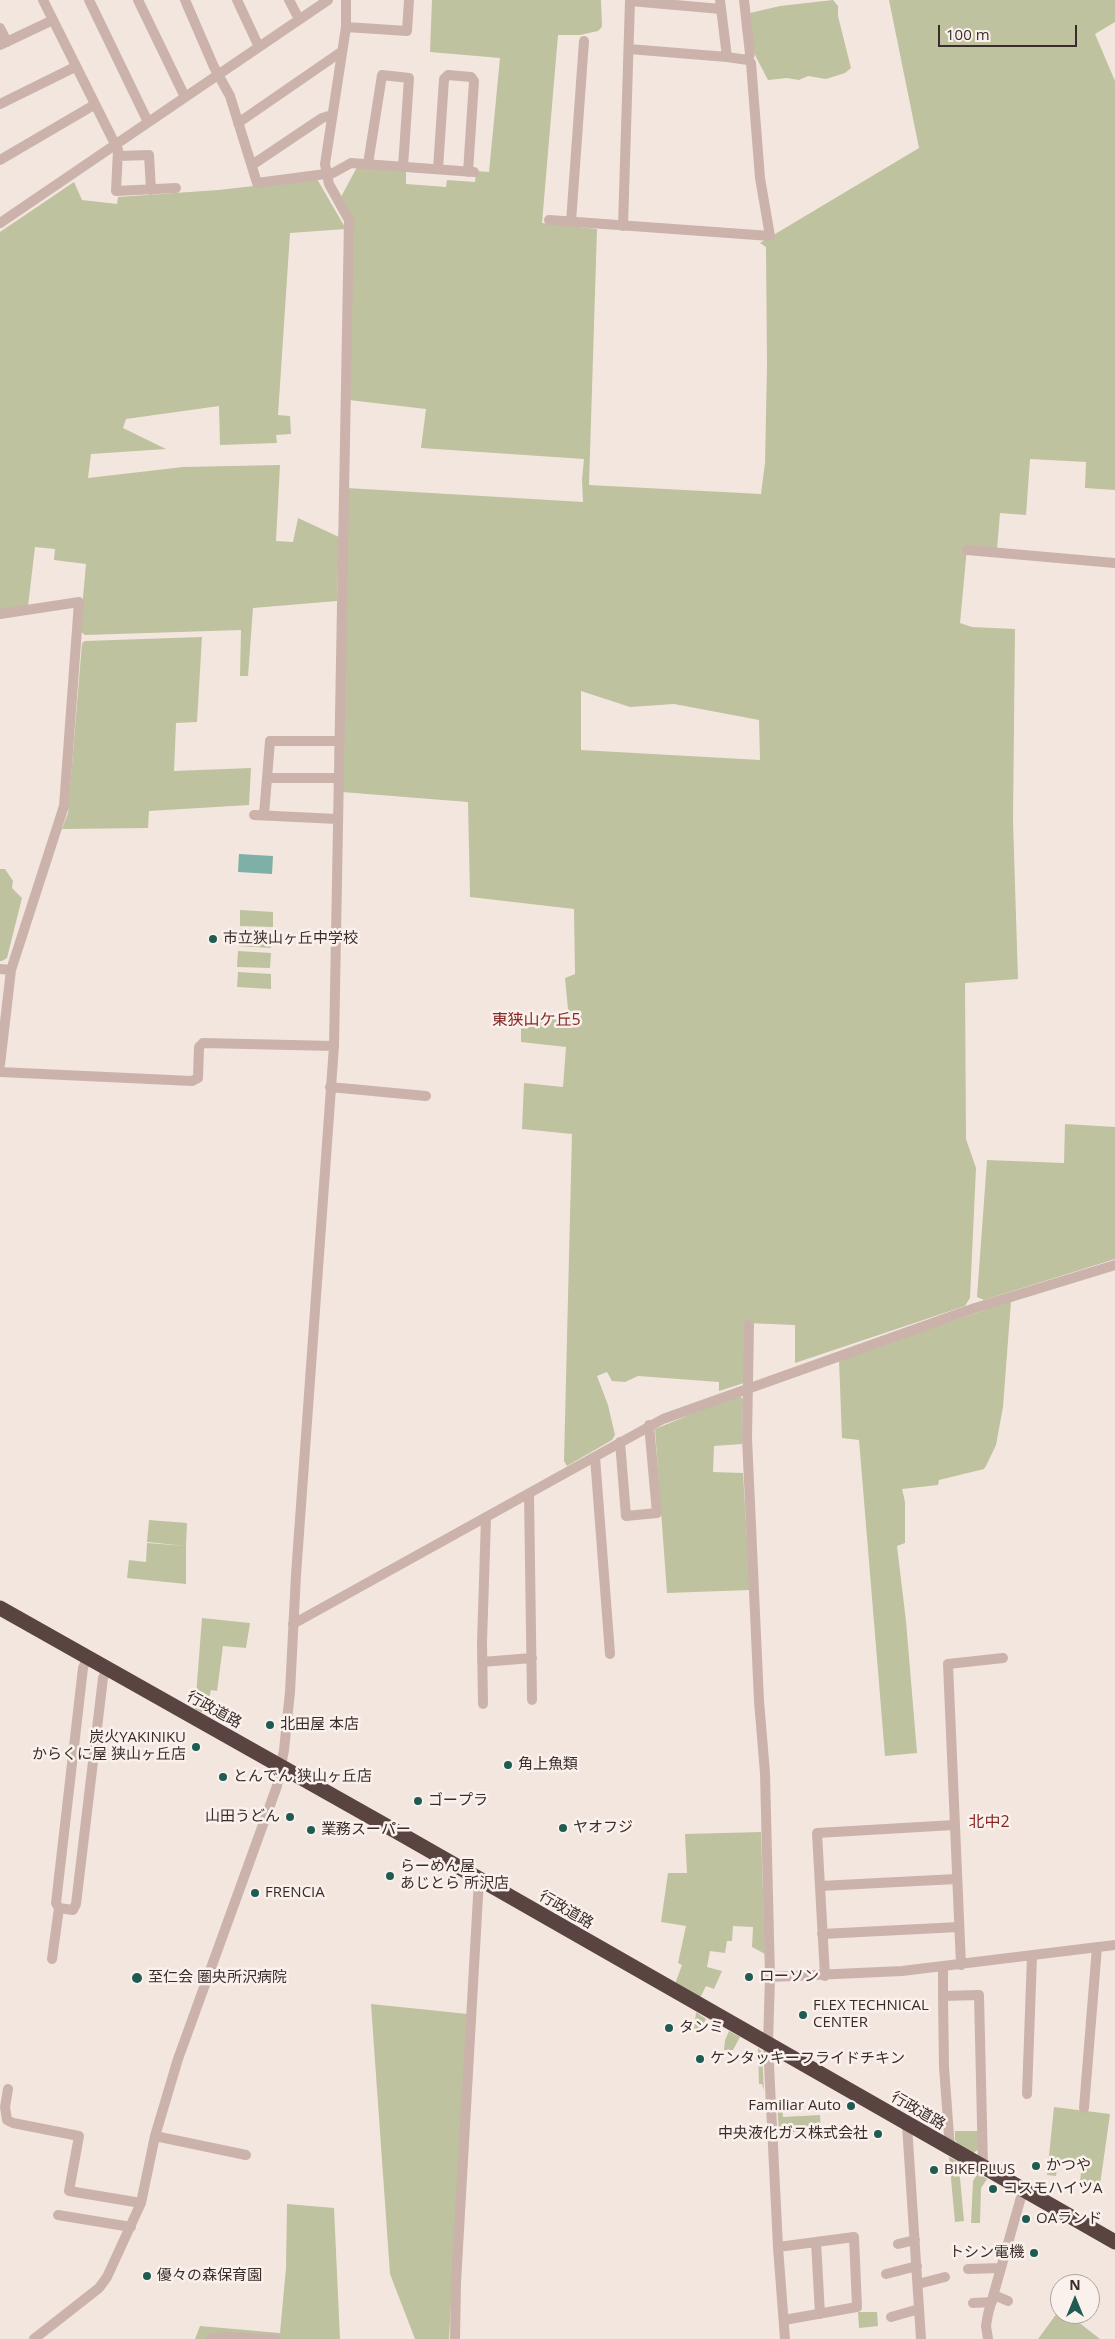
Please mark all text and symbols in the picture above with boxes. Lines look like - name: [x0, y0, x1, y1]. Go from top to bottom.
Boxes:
- scale bar: [940, 15, 1079, 47]
- text: 100 m: [946, 24, 990, 44]
- place label: 市立狭山ヶ丘中学校: [223, 930, 358, 948]
- marker: 市立狭山ヶ丘中学校: [207, 933, 219, 945]
- district label: 東狭山ケ丘5: [491, 1010, 581, 1030]
- street label: 行政道路: [183, 1688, 245, 1732]
- place label: 北田屋 本店: [280, 1716, 359, 1734]
- marker: 北田屋 本店: [264, 1719, 276, 1731]
- place label: 炭火YAKINIKU からくに屋 狭山ヶ丘店: [32, 1729, 186, 1764]
- marker: 炭火YAKINIKU からくに屋 狭山ヶ丘店: [190, 1741, 202, 1753]
- place label: 角上魚類: [518, 1756, 578, 1774]
- marker: 角上魚類: [502, 1759, 514, 1771]
- place label: とんでん 狭山ヶ丘店: [233, 1768, 372, 1786]
- marker: とんでん 狭山ヶ丘店: [217, 1771, 229, 1783]
- place label: ゴープラ: [428, 1792, 488, 1810]
- marker: ゴープラ: [412, 1795, 424, 1807]
- place label: 山田うどん: [205, 1808, 280, 1826]
- marker: 山田うどん: [284, 1811, 296, 1823]
- district label: 北中2: [968, 1812, 1010, 1832]
- place label: ヤオフジ: [573, 1819, 633, 1837]
- place label: 業務スーパー: [321, 1821, 411, 1839]
- marker: ヤオフジ: [557, 1822, 569, 1834]
- marker: 業務スーパー: [305, 1824, 317, 1836]
- place label: らーめん屋 あじとら 所沢店: [400, 1858, 509, 1893]
- marker: らーめん屋 あじとら 所沢店: [384, 1870, 396, 1882]
- place label: FRENCIA: [265, 1884, 325, 1902]
- marker: FRENCIA: [249, 1887, 261, 1899]
- street label: 行政道路: [536, 1887, 596, 1933]
- place label: ローソン: [759, 1968, 819, 1986]
- place label: 至仁会 圏央所沢病院: [148, 1969, 287, 1987]
- marker: 至仁会 圏央所沢病院: [130, 1971, 144, 1985]
- marker: ローソン: [743, 1971, 755, 1983]
- place label: FLEX TECHNICAL CENTER: [813, 1997, 929, 2032]
- marker: FLEX TECHNICAL CENTER: [797, 2009, 809, 2021]
- place label: タンミ: [679, 2019, 724, 2037]
- marker: タンミ: [663, 2022, 675, 2034]
- place label: ケンタッキーフライドチキン: [710, 2050, 905, 2068]
- marker: ケンタッキーフライドチキン: [694, 2053, 706, 2065]
- street label: 行政道路: [888, 2088, 948, 2134]
- place label: Familiar Auto: [748, 2097, 841, 2115]
- marker: Familiar Auto: [845, 2100, 857, 2112]
- place label: 中央液化ガス株式会社: [718, 2125, 868, 2143]
- marker: 中央液化ガス株式会社: [872, 2128, 884, 2140]
- place label: かつや: [1046, 2157, 1091, 2175]
- marker: かつや: [1030, 2160, 1042, 2172]
- place label: BIKE PLUS: [944, 2161, 1015, 2179]
- marker: BIKE PLUS: [928, 2164, 940, 2176]
- place label: コスモハイツA: [1003, 2180, 1102, 2198]
- marker: コスモハイツA: [987, 2183, 999, 2195]
- place label: OAランド: [1036, 2210, 1102, 2228]
- marker: OAランド: [1020, 2213, 1032, 2225]
- place label: トシン電機: [949, 2244, 1024, 2262]
- marker: トシン電機: [1028, 2247, 1040, 2259]
- place label: 優々の森保育園: [157, 2267, 262, 2285]
- marker: 優々の森保育園: [141, 2270, 153, 2282]
- north arrow: [1050, 2274, 1100, 2324]
- text: N: [1069, 2275, 1081, 2294]

